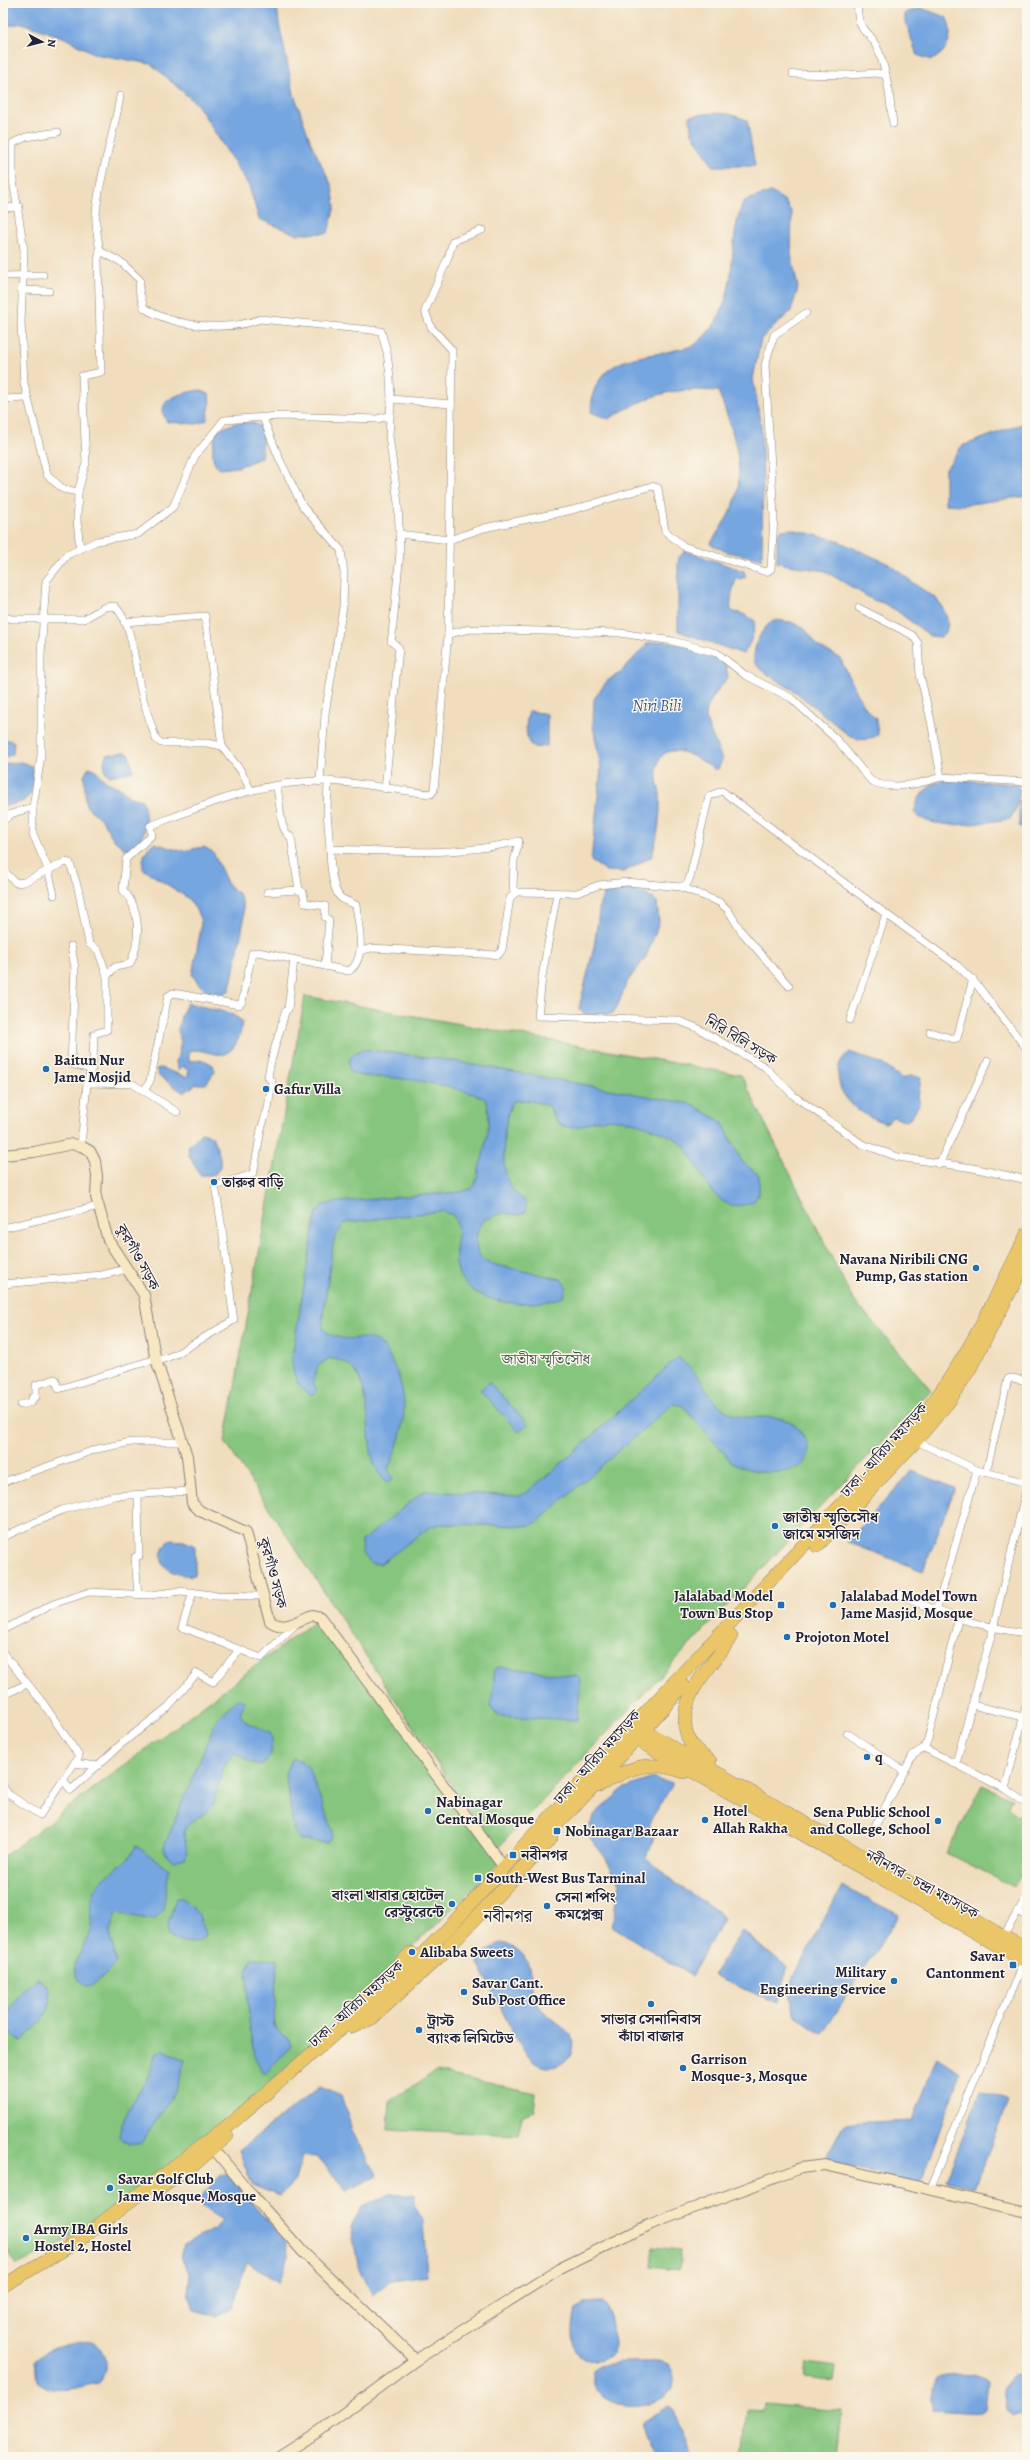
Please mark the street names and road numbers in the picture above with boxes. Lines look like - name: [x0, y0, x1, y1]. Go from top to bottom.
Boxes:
- street label: নিরি বিলি সড়ক: [701, 1010, 781, 1069]
- street label: কুরগাঁও সড়ক: [111, 1220, 165, 1294]
- street label: ঢাকা - আরিচা মহাসড়ক: [835, 1398, 932, 1502]
- street label: কুরগাঁও সড়ক: [254, 1534, 292, 1611]
- street label: ঢাকা - আরিচা মহাসড়ক: [548, 1705, 645, 1809]
- street label: নবীনগর - চন্দ্রা মহাসড়ক: [861, 1844, 983, 1924]
- street label: ঢাকা - আরিচা মহাসড়ক: [304, 1956, 408, 2053]

